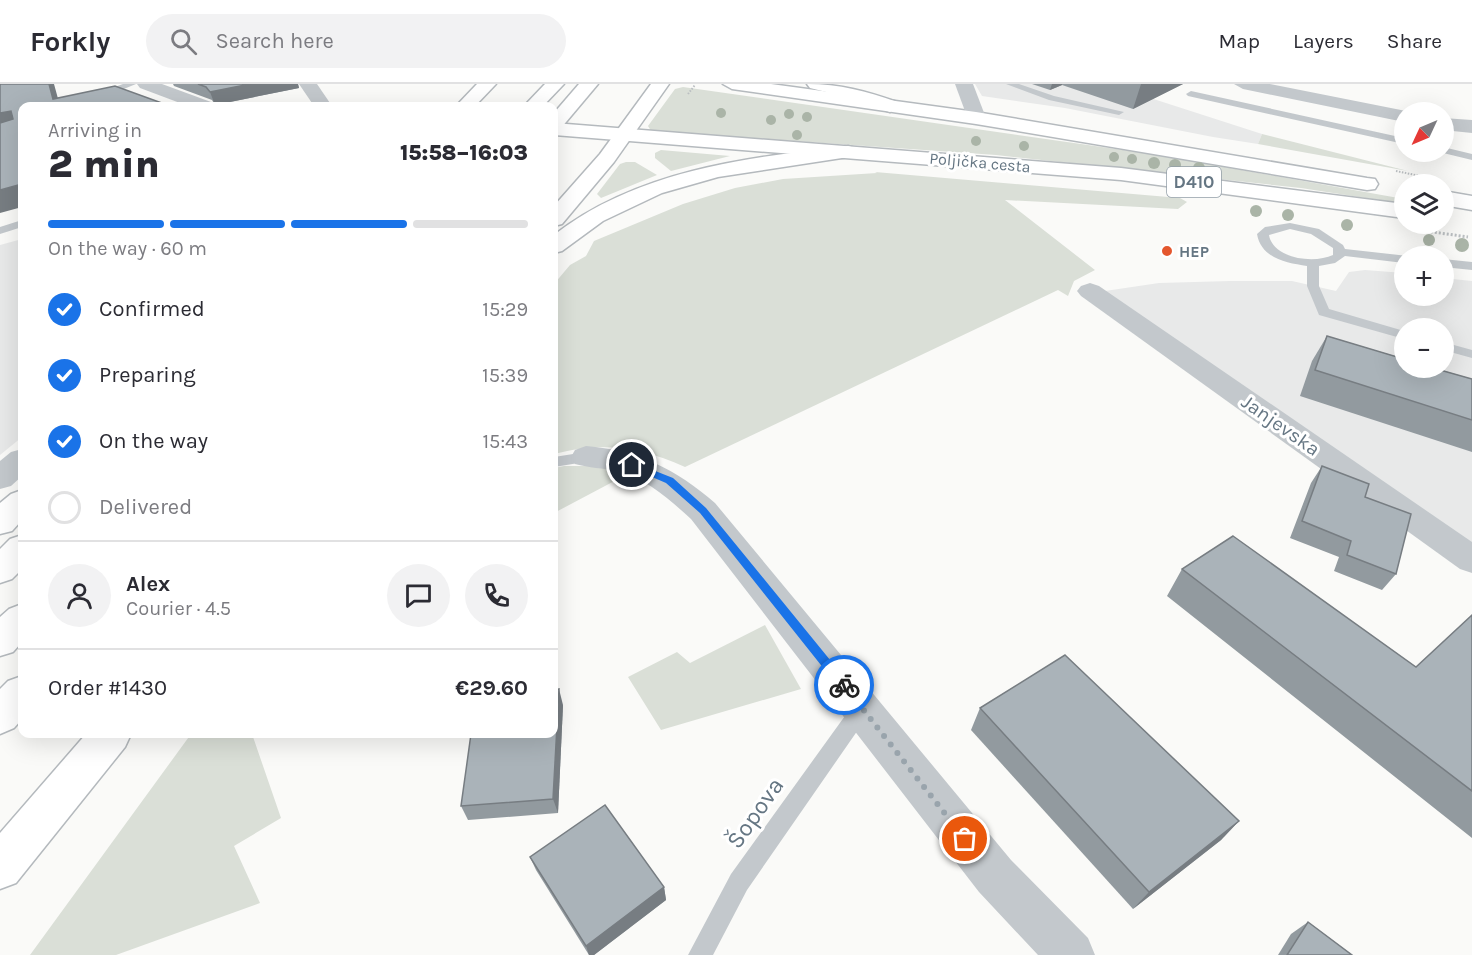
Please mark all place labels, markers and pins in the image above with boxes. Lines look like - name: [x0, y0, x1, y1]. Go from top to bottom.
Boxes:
- place label: HEP: [1179, 242, 1209, 261]
- marker: HEP: [1160, 244, 1174, 258]
- pin: [606, 439, 657, 490]
- pin: [939, 813, 990, 864]

